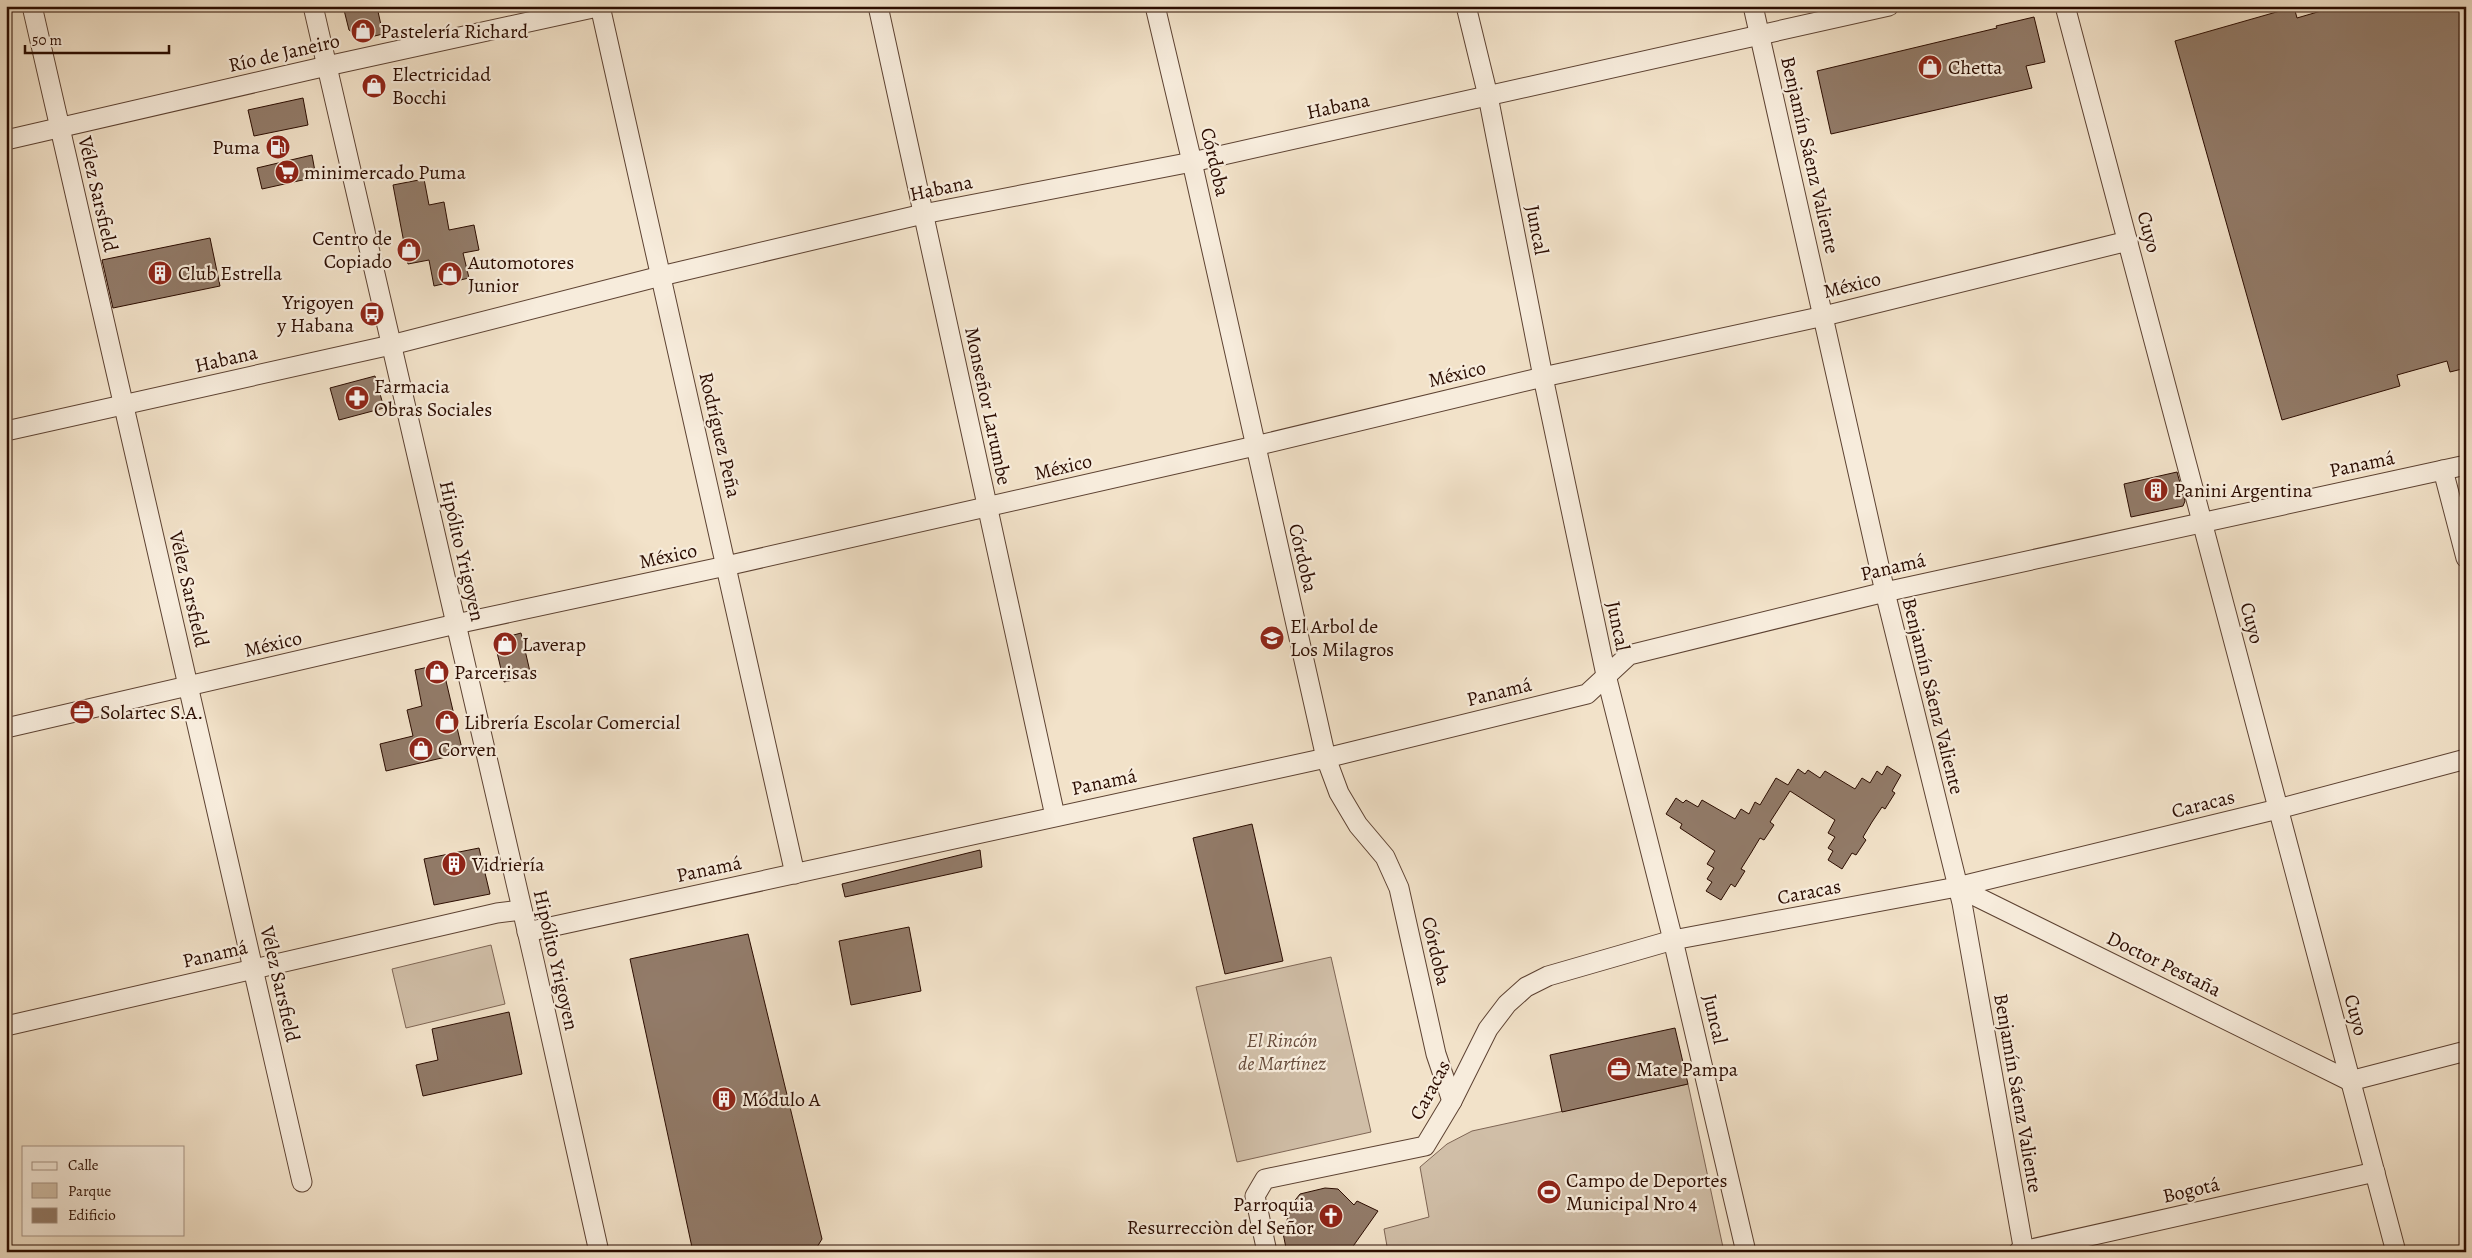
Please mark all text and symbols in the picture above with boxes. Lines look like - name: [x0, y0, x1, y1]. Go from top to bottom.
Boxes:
- shop icon: Pastelería Richard: [350, 18, 376, 44]
- place label: Pastelería Richard: [380, 18, 529, 45]
- scale bar: [25, 22, 169, 54]
- street label: Río de Janeiro: [226, 27, 342, 79]
- text: 50 m: [32, 30, 62, 50]
- street label: Benjamín Sáenz Valiente: [1774, 54, 1846, 256]
- shop icon: Chetta: [1917, 54, 1943, 80]
- place label: Chetta: [1948, 54, 2003, 81]
- place label: Electricidad Bocchi: [392, 61, 491, 111]
- shop icon: Electricidad Bocchi: [361, 73, 387, 99]
- street label: Habana: [1304, 86, 1373, 126]
- street label: Córdoba: [1194, 125, 1236, 200]
- street label: Vélez Sarsfield: [71, 132, 125, 255]
- place label: Puma: [212, 134, 261, 161]
- fuel station icon: Puma: [265, 134, 291, 160]
- supermarket icon: minimercado Puma: [274, 159, 300, 185]
- place label: minimercado Puma: [304, 159, 467, 186]
- street label: Habana: [907, 168, 976, 208]
- street label: Juncal: [1519, 203, 1555, 257]
- street label: Cuyo: [2131, 208, 2167, 256]
- place label: Centro de Copiado: [312, 225, 392, 275]
- shop icon: Centro de Copiado: [396, 237, 422, 263]
- place label: Automotores Junior: [467, 249, 574, 299]
- building icon: Club Estrella: [147, 260, 173, 286]
- place label: Club Estrella: [178, 260, 283, 287]
- shop icon: Automotores Junior: [437, 261, 463, 287]
- street label: México: [1820, 265, 1884, 305]
- place label: Yrigoyen y Habana: [276, 289, 355, 339]
- bus stop icon: Yrigoyen y Habana: [359, 301, 385, 327]
- street label: Monseñor Larumbe: [958, 324, 1018, 488]
- street label: Habana: [192, 339, 261, 379]
- street label: México: [1425, 354, 1489, 394]
- street label: Rodríguez Peña: [692, 369, 748, 501]
- place label: Farmacia Obras Sociales: [374, 373, 492, 423]
- pharmacy icon: Farmacia Obras Sociales: [344, 385, 370, 411]
- street label: Panamá: [2327, 444, 2398, 484]
- street label: México: [1032, 447, 1095, 487]
- building icon: Panini Argentina: [2143, 477, 2169, 503]
- place label: Panini Argentina: [2174, 477, 2313, 504]
- street label: Hipólito Yrigoyen: [433, 478, 491, 624]
- street label: Córdoba: [1282, 521, 1324, 596]
- street label: Vélez Sarsfield: [162, 527, 216, 650]
- street label: México: [637, 537, 699, 575]
- street label: Panamá: [1858, 546, 1929, 588]
- street label: Benjamín Sáenz Valiente: [1896, 595, 1971, 797]
- street label: Juncal: [1600, 599, 1636, 653]
- street label: Cuyo: [2234, 599, 2270, 647]
- place label: El Arbol de Los Milagros: [1290, 613, 1394, 663]
- street label: México: [242, 624, 305, 664]
- school or university icon: El Arbol de Los Milagros: [1259, 625, 1285, 651]
- shop icon: Laverap: [492, 631, 518, 657]
- place label: Laverap: [522, 631, 586, 658]
- shop icon: Parcerisas: [424, 659, 450, 685]
- place label: Parcerisas: [454, 659, 537, 686]
- street label: Panamá: [1464, 671, 1535, 713]
- office icon: Solartec S.A.: [69, 699, 95, 725]
- place label: Solartec S.A.: [100, 699, 203, 726]
- shop icon: Librería Escolar Comercial: [434, 709, 460, 735]
- place label: Librería Escolar Comercial: [464, 709, 680, 736]
- shop icon: Corven: [408, 736, 434, 762]
- place label: Corven: [438, 736, 497, 763]
- street label: Panamá: [1069, 762, 1140, 802]
- street label: Caracas: [2169, 783, 2237, 825]
- street label: Panamá: [674, 849, 745, 889]
- building icon: Vidriería: [441, 851, 467, 877]
- place label: Vidriería: [471, 851, 545, 878]
- street label: Caracas: [1775, 873, 1843, 911]
- street label: Hipólito Yrigoyen: [527, 887, 585, 1033]
- street label: Córdoba: [1415, 914, 1457, 989]
- street label: Vélez Sarsfield: [253, 922, 307, 1045]
- street label: Doctor Pestaña: [2102, 925, 2226, 1004]
- street label: Panamá: [180, 933, 251, 975]
- street label: Benjamín Sáenz Valiente: [1987, 991, 2049, 1195]
- street label: Cuyo: [2338, 991, 2374, 1039]
- street label: Juncal: [1696, 992, 1734, 1047]
- park label: El Rincón de Martínez: [1238, 1027, 1326, 1077]
- street label: Caracas: [1403, 1055, 1457, 1125]
- office icon: Mate Pampa: [1606, 1056, 1632, 1082]
- place label: Mate Pampa: [1636, 1056, 1739, 1083]
- building icon: Módulo A: [711, 1086, 737, 1112]
- place label: Módulo A: [742, 1086, 821, 1113]
- legend: [22, 1146, 185, 1236]
- text: Calle: [68, 1155, 99, 1175]
- place label: Campo de Deportes Municipal Nro 4: [1566, 1167, 1727, 1217]
- street label: Bogotá: [2160, 1170, 2223, 1210]
- sports icon: Campo de Deportes Municipal Nro 4: [1536, 1179, 1562, 1205]
- text: Parque: [68, 1181, 111, 1201]
- place label: Parroquia Resurrecciòn del Señor: [1127, 1191, 1315, 1241]
- church icon: Parroquia Resurrecciòn del Señor: [1318, 1203, 1344, 1229]
- text: Edificio: [68, 1205, 116, 1225]

